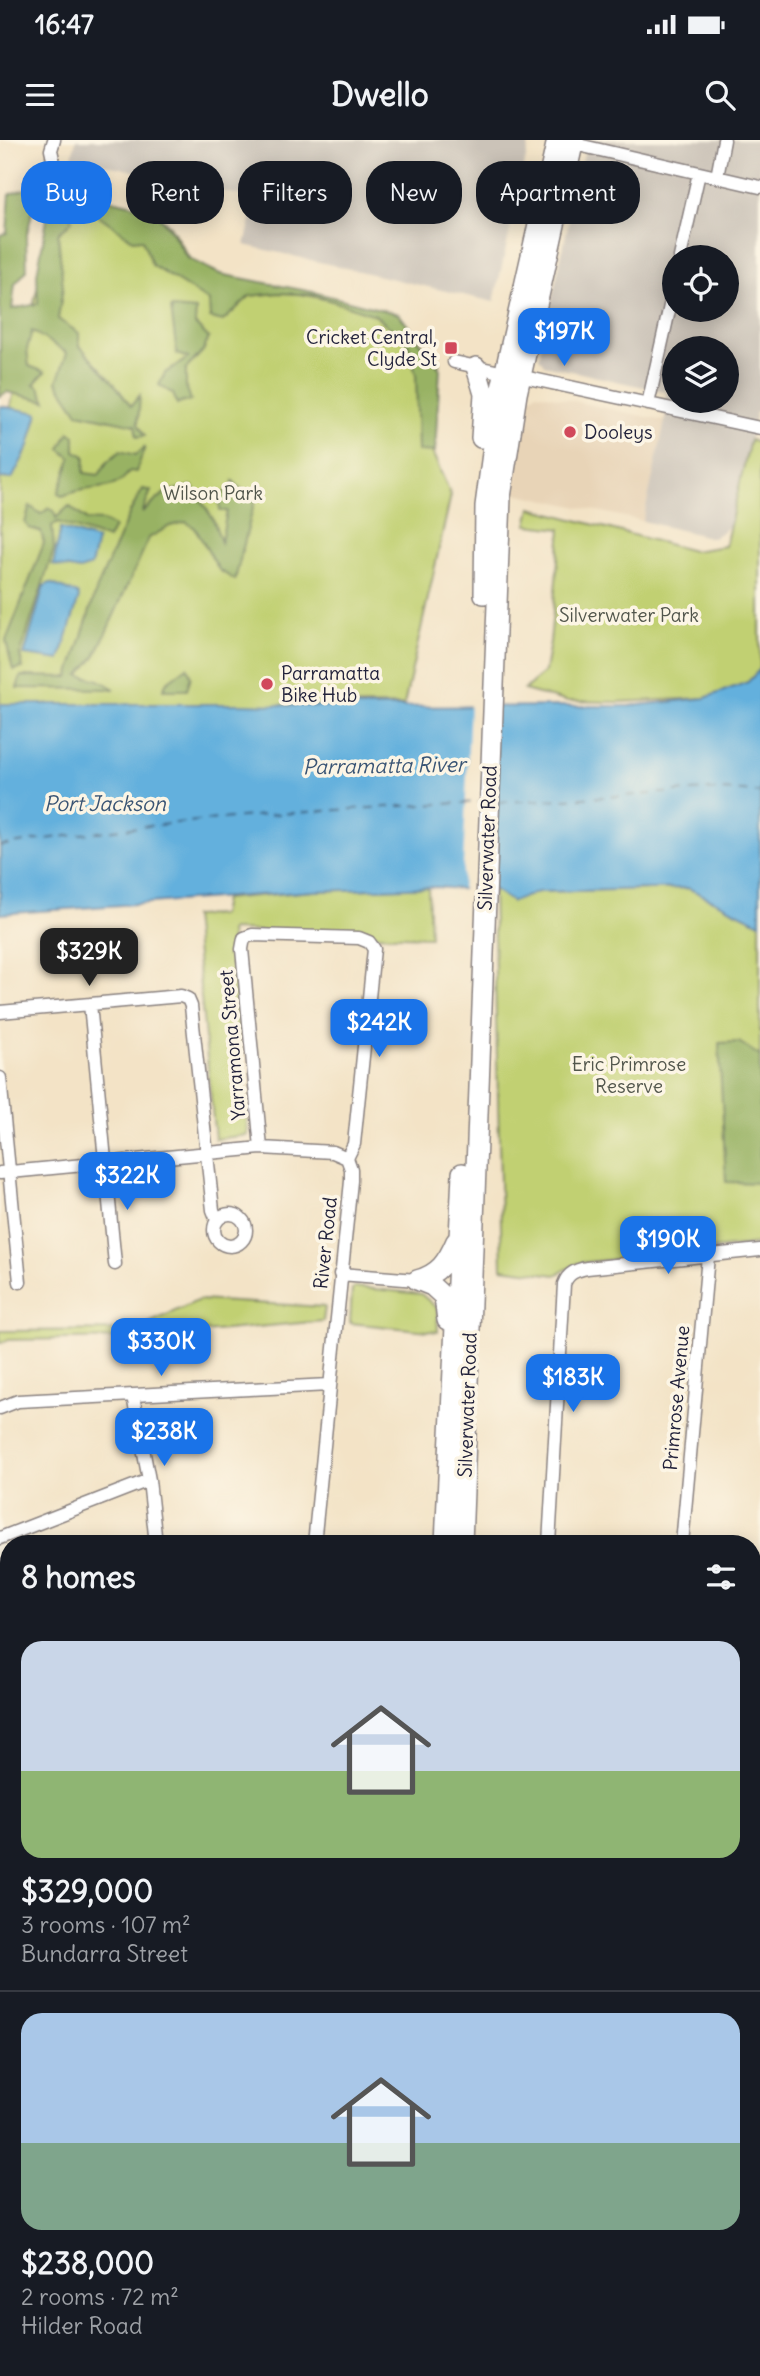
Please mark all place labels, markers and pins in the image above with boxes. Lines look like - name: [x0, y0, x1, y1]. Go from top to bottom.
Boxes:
- pin: $197K: [515, 308, 613, 368]
- place label: Cricket Central, Clyde St: [306, 325, 437, 371]
- marker: Cricket Central, Clyde St: [443, 340, 459, 356]
- place label: Dooleys: [584, 420, 653, 444]
- marker: Dooleys: [562, 424, 578, 440]
- place label: Parramatta Bike Hub: [281, 661, 380, 707]
- marker: Parramatta Bike Hub: [259, 676, 275, 692]
- pin: $329K: [40, 928, 138, 988]
- pin: $242K: [330, 1000, 428, 1059]
- pin: $322K: [78, 1152, 176, 1212]
- pin: $190K: [619, 1216, 717, 1276]
- pin: $330K: [112, 1318, 210, 1378]
- pin: $183K: [524, 1354, 622, 1414]
- pin: $238K: [115, 1408, 213, 1468]

